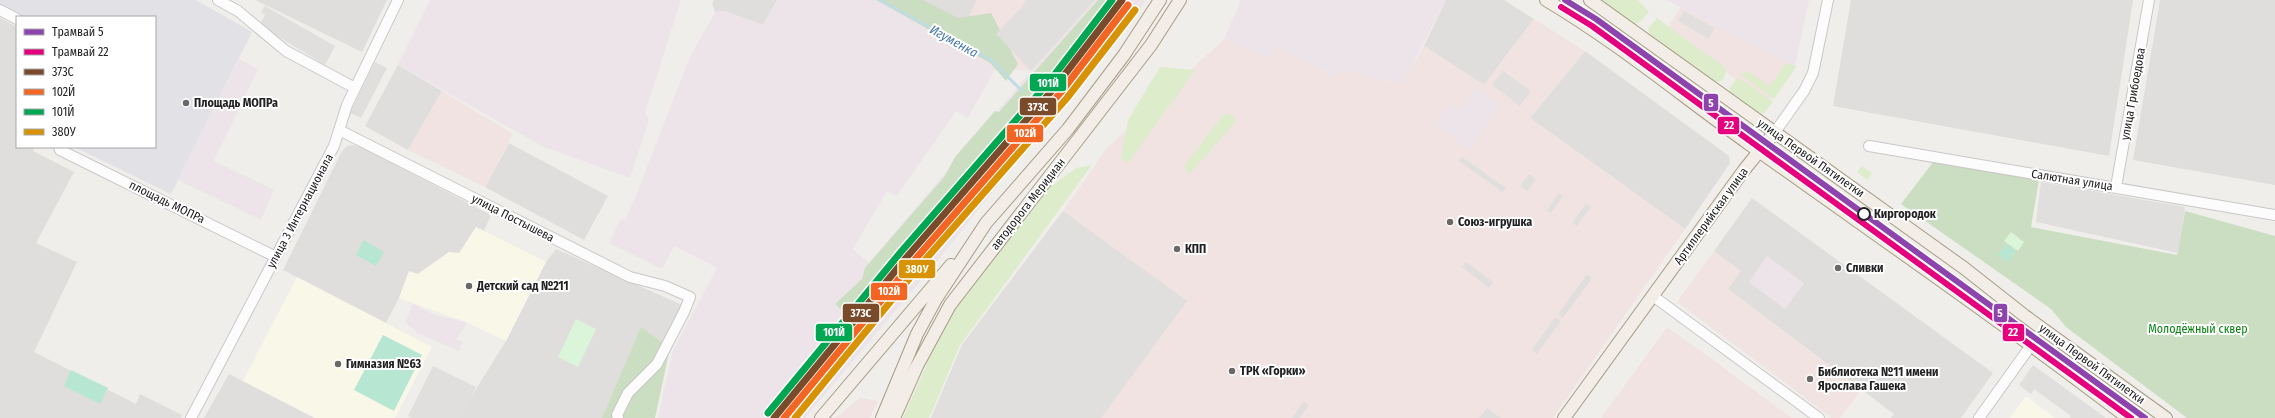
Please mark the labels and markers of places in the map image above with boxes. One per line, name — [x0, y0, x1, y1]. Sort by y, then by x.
place label: Площадь МОПРа — [194, 96, 278, 110]
marker: Площадь МОПРа — [181, 98, 191, 108]
marker: Киргородок — [1857, 207, 1871, 221]
place label: Киргородок — [1874, 207, 1937, 221]
place label: Союз-игрушка — [1458, 215, 1532, 229]
marker: Союз-игрушка — [1445, 217, 1455, 227]
place label: КПП — [1185, 242, 1206, 256]
marker: КПП — [1172, 244, 1182, 254]
place label: Сливки — [1846, 261, 1883, 275]
marker: Сливки — [1833, 263, 1843, 273]
place label: Детский сад №211 — [476, 279, 568, 293]
marker: Детский сад №211 — [464, 281, 474, 291]
place label: Гимназия №63 — [346, 357, 422, 371]
marker: Гимназия №63 — [333, 359, 343, 369]
place label: ТРК «Горки» — [1240, 364, 1306, 378]
place label: Библиотека №11 имени Ярослава Гашека — [1818, 365, 1938, 393]
marker: ТРК «Горки» — [1227, 366, 1237, 376]
marker: Библиотека №11 имени Ярослава Гашека — [1805, 374, 1815, 384]

